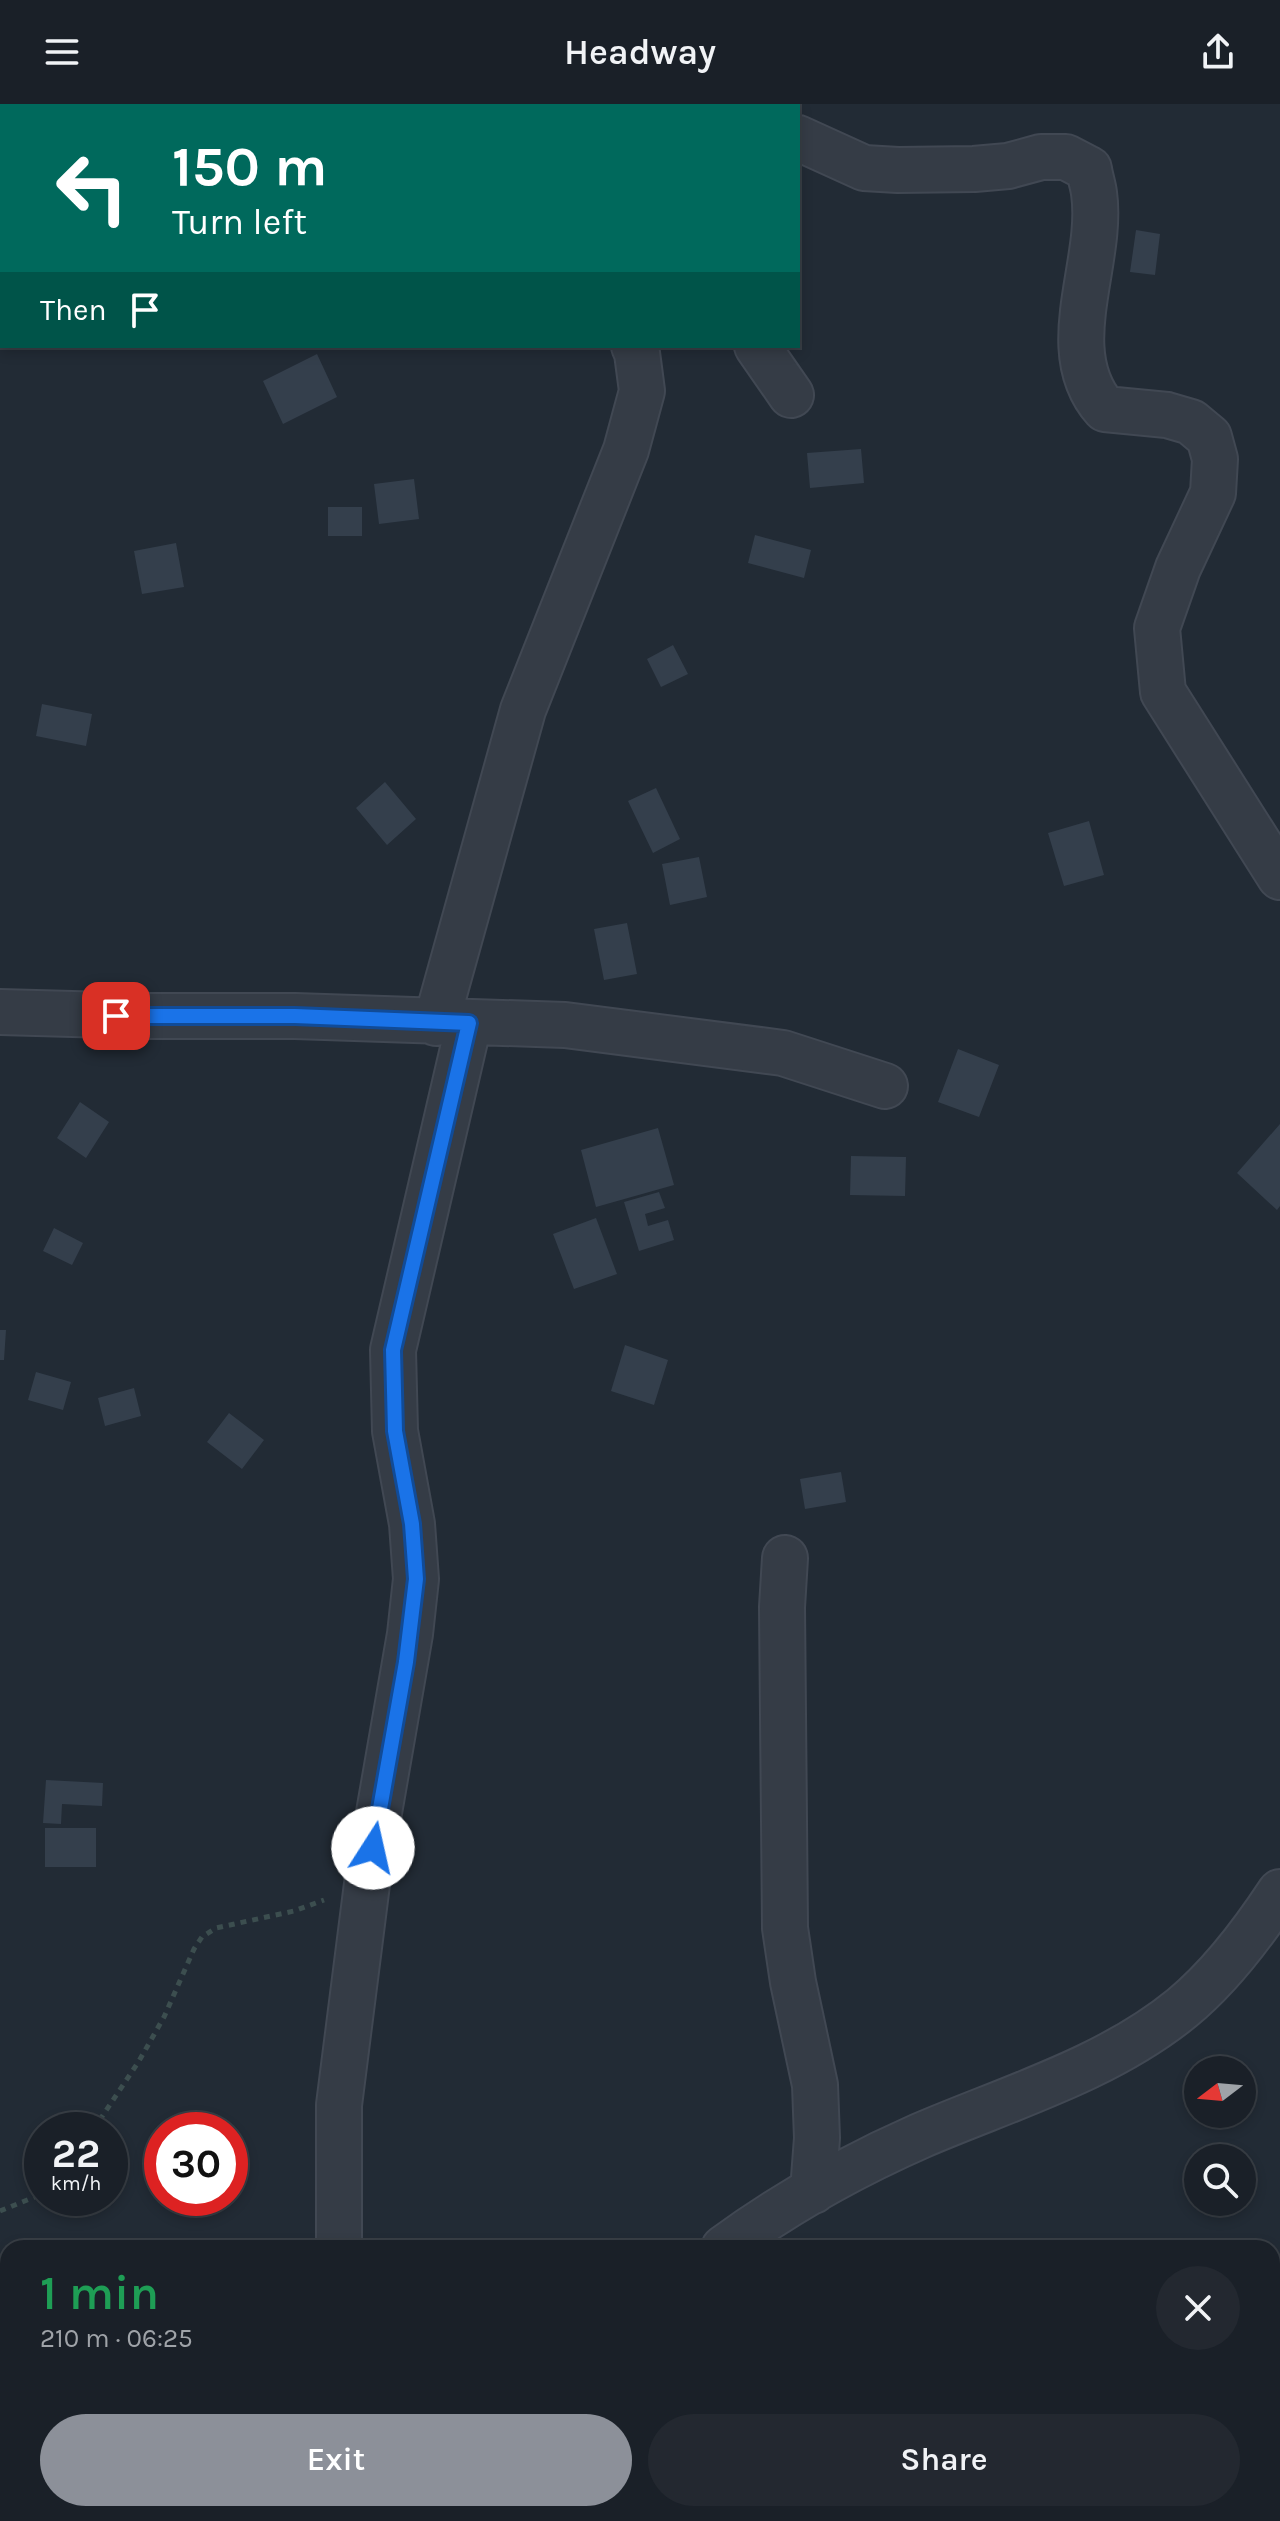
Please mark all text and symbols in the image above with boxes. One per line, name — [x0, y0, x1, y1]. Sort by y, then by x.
icon: menu — [40, 30, 84, 74]
icon: share — [1196, 30, 1240, 74]
text: Headway — [564, 31, 716, 73]
text: 150 m — [172, 134, 327, 199]
icon: left — [40, 136, 144, 240]
text: Turn left — [172, 201, 307, 243]
icon: arrive — [123, 288, 167, 332]
text: Then — [40, 292, 107, 328]
pin — [82, 982, 150, 1050]
icon: arrive — [94, 994, 138, 1038]
position arrow — [331, 1806, 415, 1890]
north arrow — [1184, 2056, 1256, 2128]
map controls — [1184, 2056, 1256, 2216]
speed limit sign: 30 — [144, 2112, 248, 2216]
text: 22 — [52, 2130, 100, 2177]
button: search — [1184, 2144, 1256, 2216]
text: km/h — [51, 2172, 101, 2195]
text: 1 min — [40, 2265, 159, 2321]
button: close — [1156, 2266, 1240, 2350]
text: 210 m · 06:25 — [40, 2323, 193, 2354]
button: Exit — [40, 2414, 632, 2506]
button: Share — [648, 2414, 1240, 2506]

